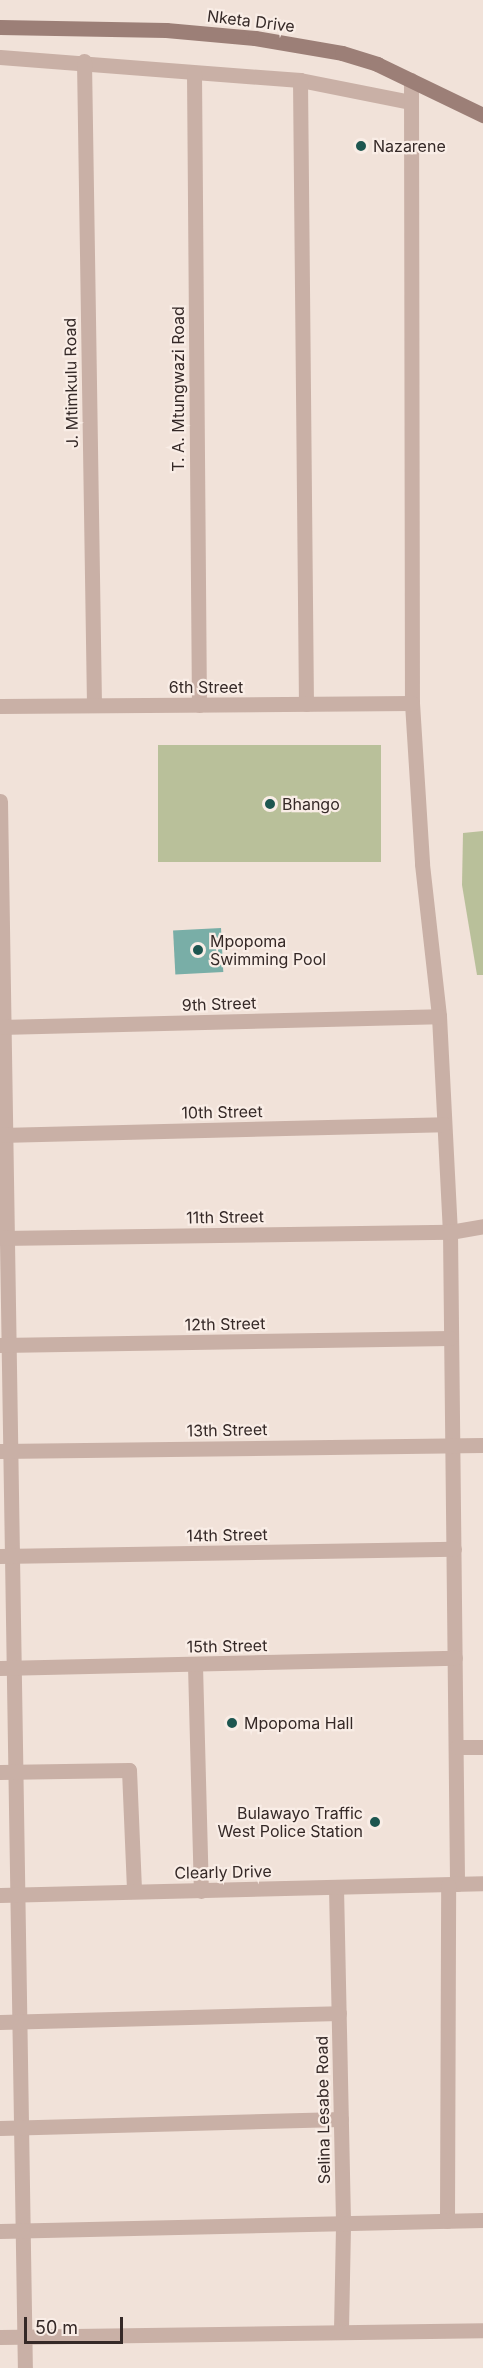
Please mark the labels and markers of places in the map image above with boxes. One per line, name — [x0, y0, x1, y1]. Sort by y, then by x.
place label: Nazarene — [373, 136, 446, 156]
marker: Nazarene — [354, 139, 368, 153]
place label: Bhango — [282, 794, 340, 814]
marker: Bhango — [263, 797, 277, 811]
place label: Mpopoma Swimming Pool — [210, 931, 326, 969]
marker: Mpopoma Swimming Pool — [191, 943, 205, 957]
place label: Mpopoma Hall — [244, 1713, 353, 1733]
marker: Mpopoma Hall — [225, 1716, 239, 1730]
place label: Bulawayo Traffic West Police Station — [217, 1803, 363, 1841]
marker: Bulawayo Traffic West Police Station — [368, 1815, 382, 1829]

